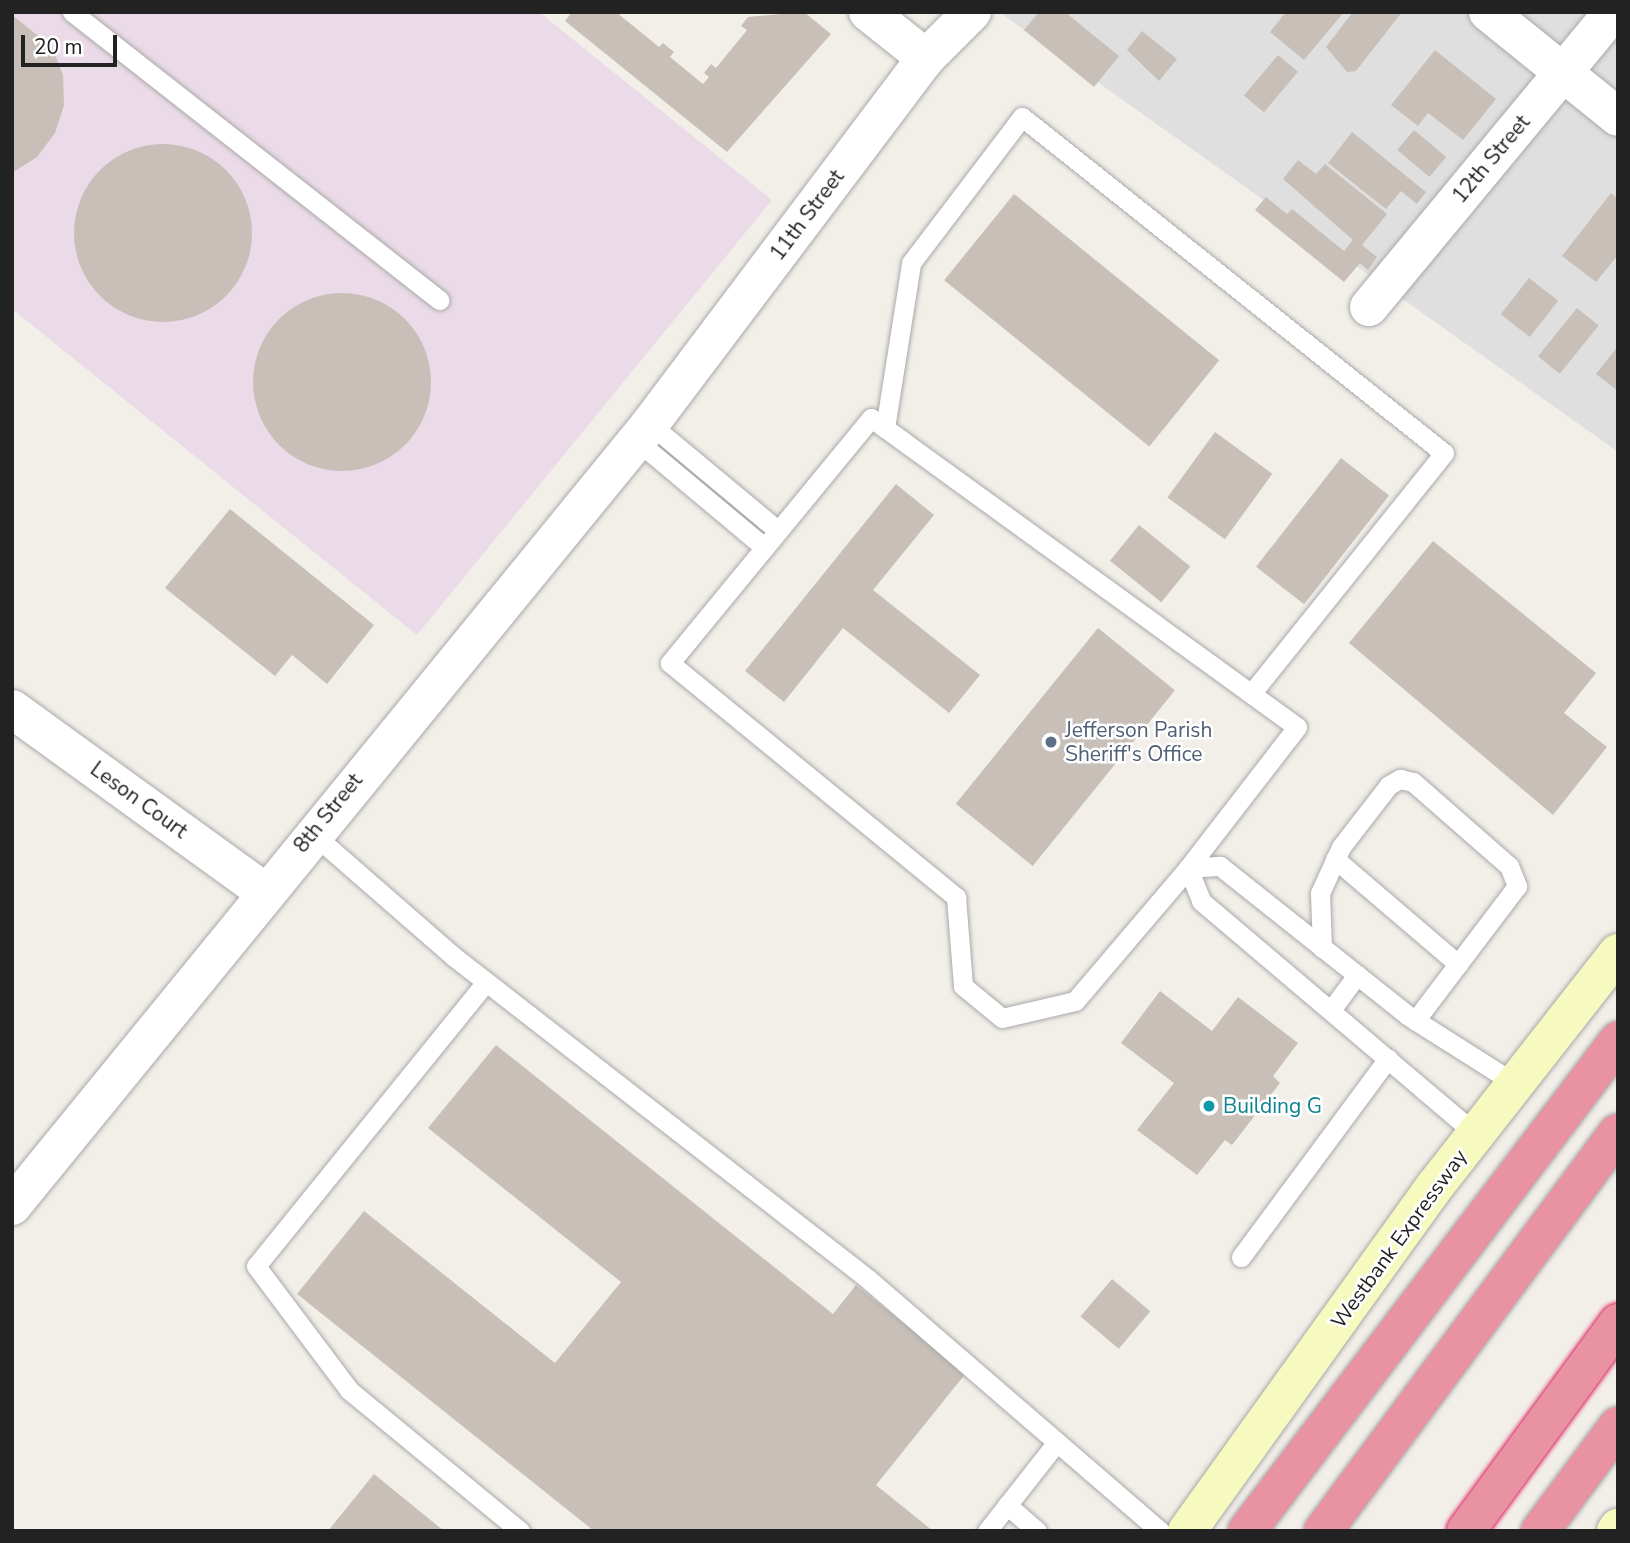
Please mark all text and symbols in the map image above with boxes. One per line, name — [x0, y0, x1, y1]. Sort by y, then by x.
scale bar — [24, 21, 121, 65]
text: 20 m — [34, 33, 83, 61]
street label: 12th Street — [1447, 110, 1535, 208]
street label: 11th Street — [765, 165, 849, 265]
place label: Jefferson Parish Sheriff's Office — [1065, 717, 1212, 767]
marker: Jefferson Parish Sheriff's Office — [1043, 734, 1059, 750]
street label: Leson Court — [86, 756, 192, 844]
street label: 8th Street — [288, 768, 368, 858]
place label: Building G — [1223, 1093, 1322, 1119]
marker: Building G — [1201, 1098, 1217, 1114]
street label: Westbank Expressway — [1326, 1145, 1472, 1333]

